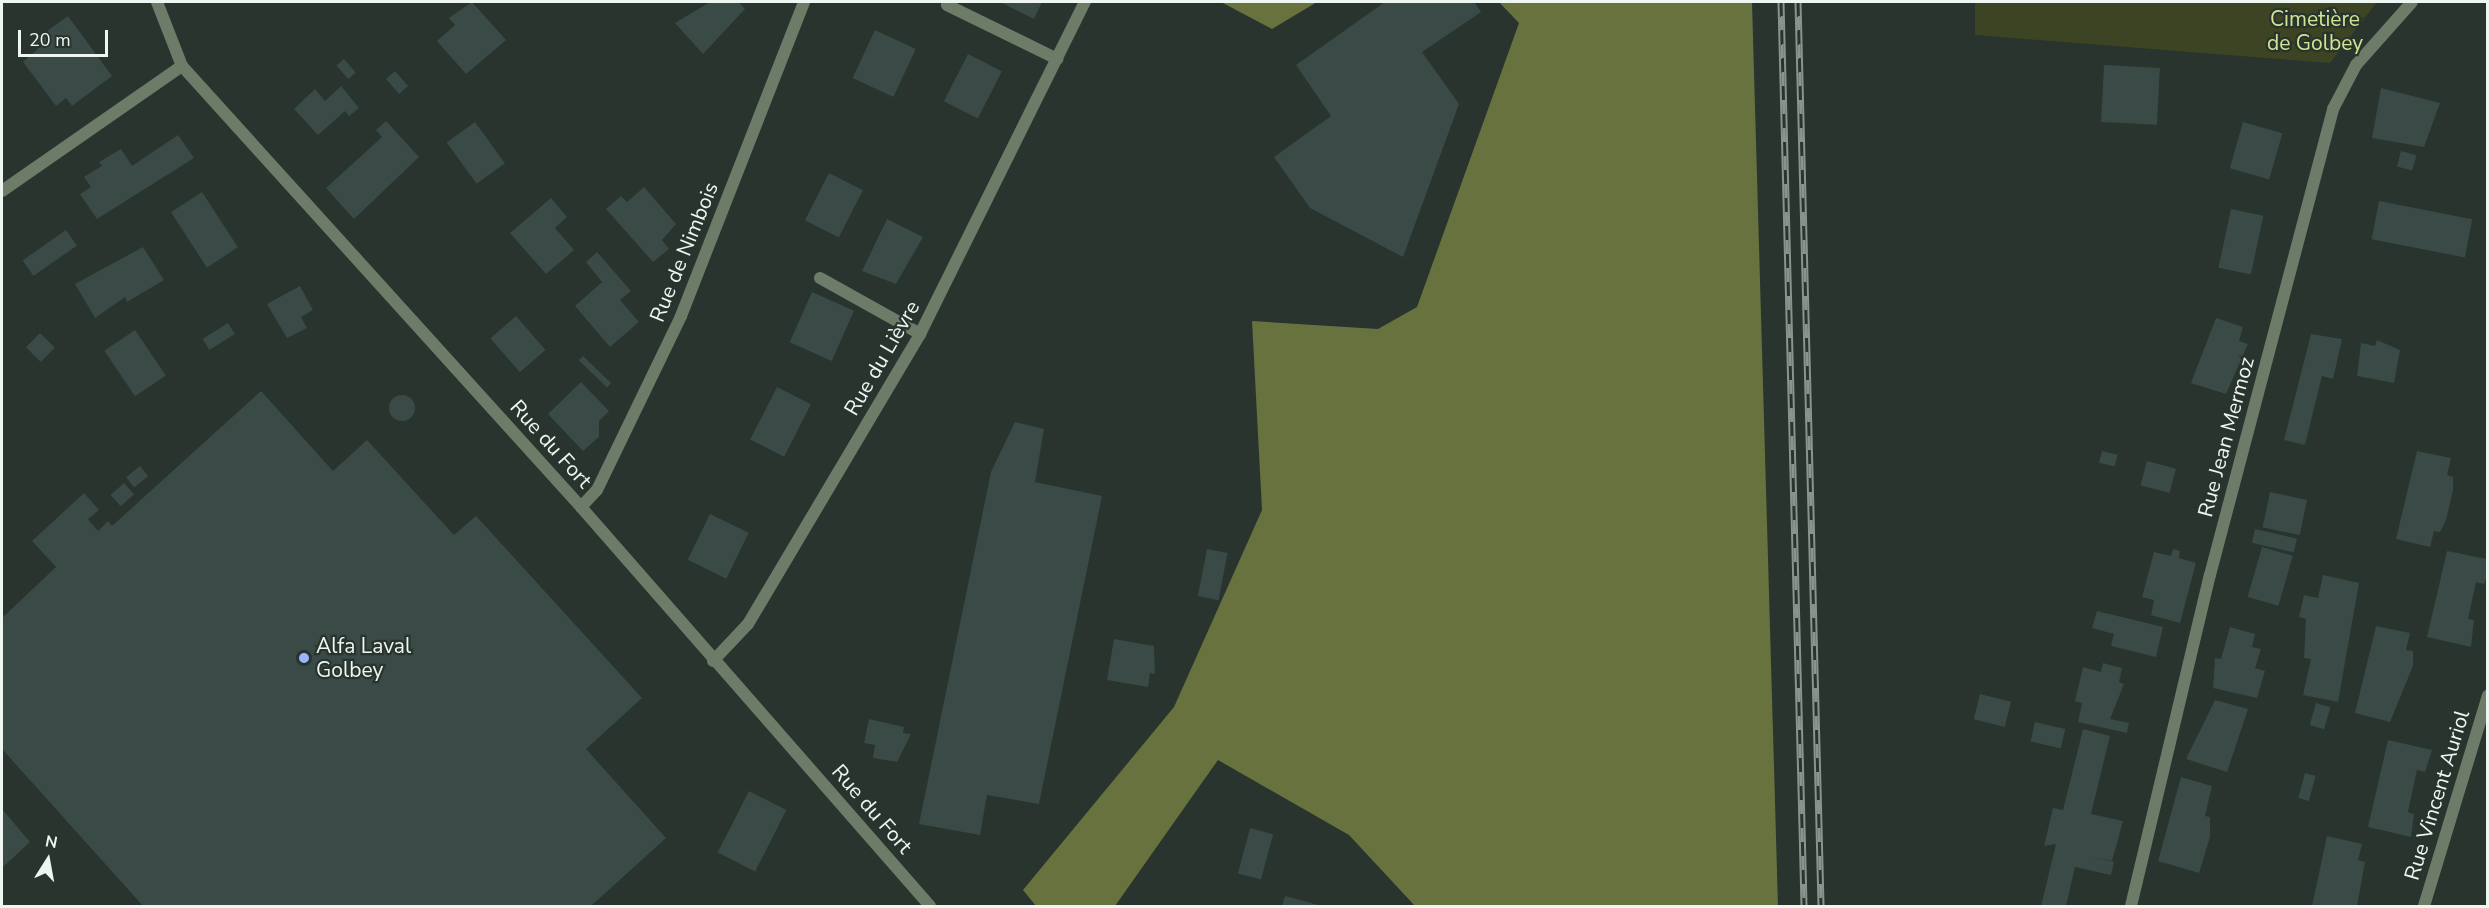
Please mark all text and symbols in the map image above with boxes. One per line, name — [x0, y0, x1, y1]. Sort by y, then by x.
park label: Cimetière de Golbey — [2267, 6, 2363, 56]
scale bar — [21, 18, 111, 56]
text: 20 m — [29, 28, 71, 52]
street label: Rue de Nimbois — [645, 178, 723, 326]
street label: Rue du Lièvre — [839, 296, 925, 420]
street label: Rue Jean Mermoz — [2193, 354, 2259, 520]
street label: Rue du Fort — [505, 395, 597, 493]
place label: Alfa Laval Golbey — [316, 633, 411, 683]
marker: Alfa Laval Golbey — [297, 651, 311, 665]
street label: Rue Vincent Auriol — [2399, 707, 2475, 883]
street label: Rue du Fort — [826, 759, 918, 859]
north arrow — [18, 830, 78, 890]
text: N — [43, 830, 59, 854]

